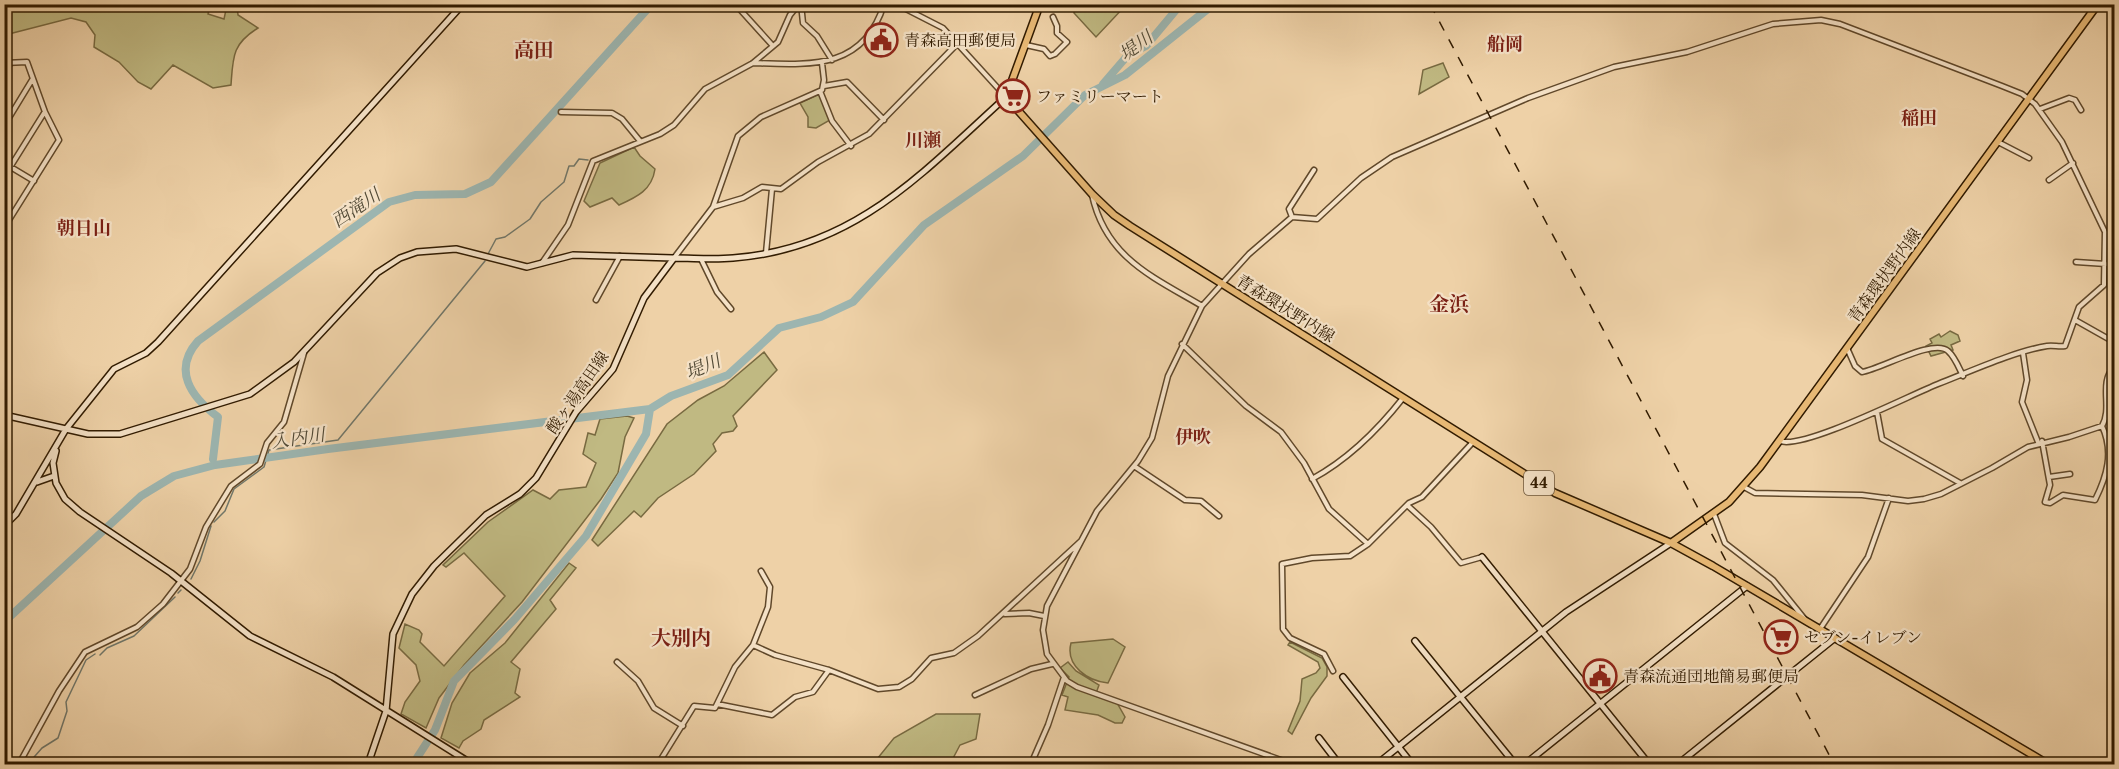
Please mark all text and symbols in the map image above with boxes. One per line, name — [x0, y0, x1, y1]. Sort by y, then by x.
public building icon: 青森高田郵便局 — [863, 22, 899, 58]
water label: 堤川 — [1115, 25, 1159, 65]
place label: 青森高田郵便局 — [904, 30, 1016, 50]
district label: 船岡 — [1487, 33, 1523, 55]
district label: 高田 — [514, 38, 554, 62]
supermarket icon: ファミリーマート — [995, 78, 1031, 114]
place label: ファミリーマート — [1036, 86, 1164, 106]
district label: 稲田 — [1901, 107, 1937, 129]
district label: 川瀬 — [905, 129, 941, 151]
water label: 西滝川 — [327, 183, 386, 232]
district label: 朝日山 — [57, 217, 111, 239]
street label: 青森環状野内線 — [1843, 224, 1925, 326]
street label: 青森環状野内線 — [1233, 270, 1339, 346]
district label: 金浜 — [1429, 292, 1469, 316]
street label: 酸ヶ湯高田線 — [541, 347, 613, 437]
water label: 堤川 — [682, 349, 726, 384]
water label: 入内川 — [270, 423, 328, 453]
district label: 伊吹 — [1175, 426, 1211, 448]
road number: 44 — [1524, 471, 1554, 495]
supermarket icon: セブン-イレブン — [1763, 619, 1799, 655]
district label: 大別内 — [651, 626, 711, 650]
place label: セブン-イレブン — [1804, 627, 1922, 647]
public building icon: 青森流通団地簡易郵便局 — [1582, 658, 1618, 694]
place label: 青森流通団地簡易郵便局 — [1623, 666, 1799, 686]

